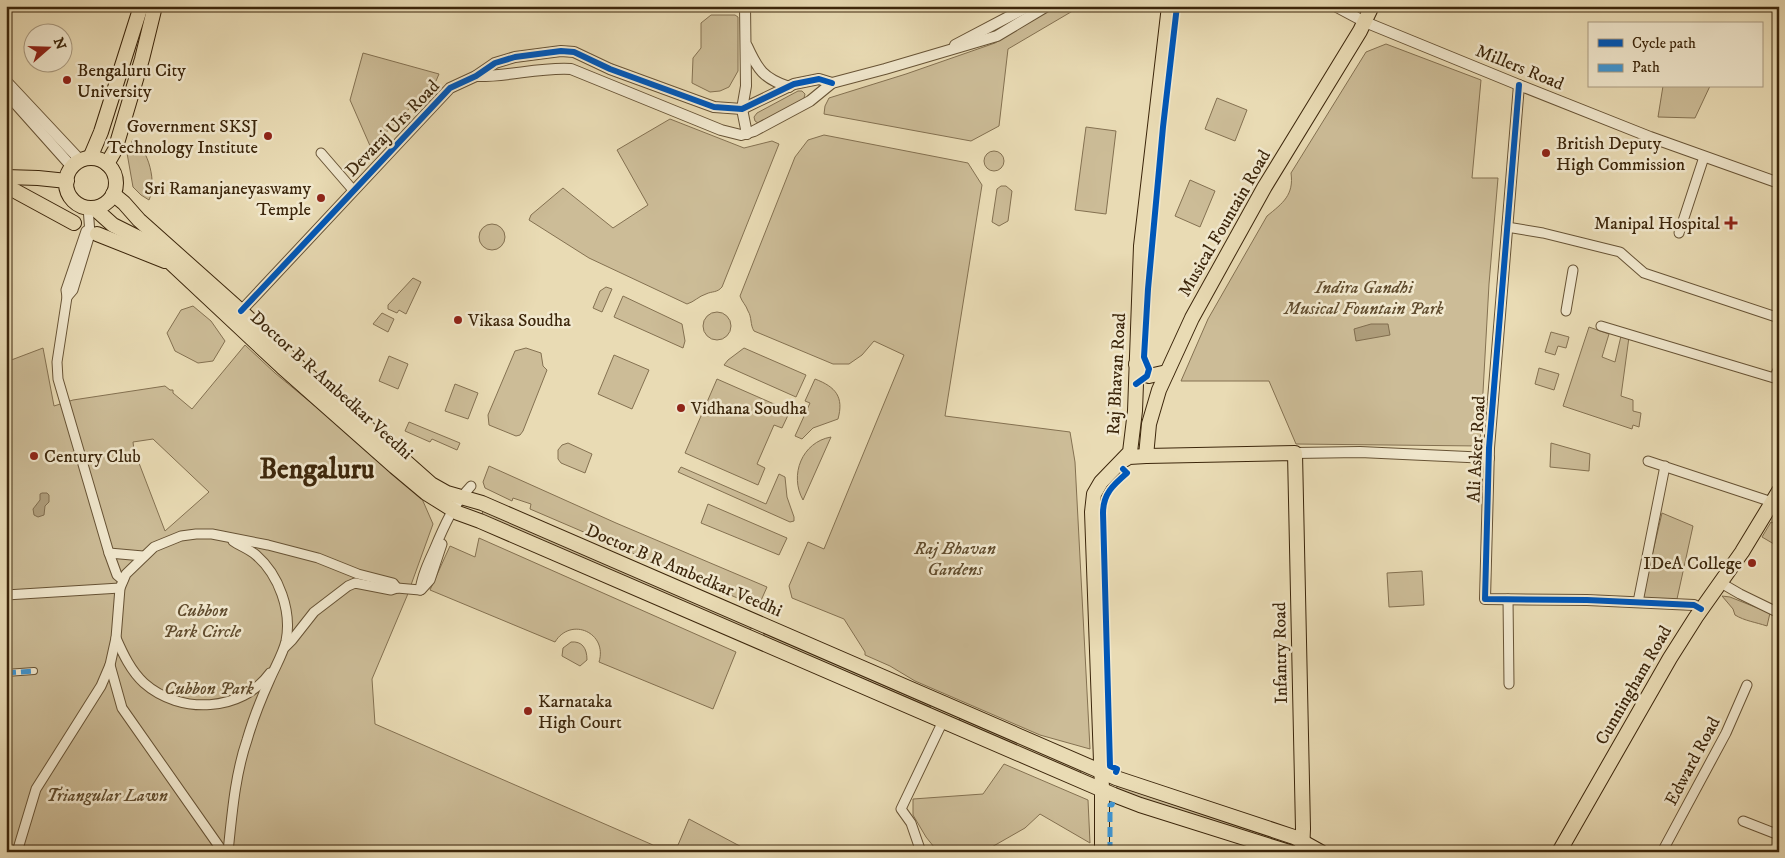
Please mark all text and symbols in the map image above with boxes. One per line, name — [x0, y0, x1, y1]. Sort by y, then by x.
north arrow — [22, 22, 72, 72]
legend — [1588, 22, 1762, 88]
text: Cycle path — [1632, 34, 1696, 53]
text: N — [49, 35, 70, 53]
street label: Millers Road — [1472, 40, 1567, 96]
text: Path — [1632, 58, 1660, 77]
place label: Bengaluru City University — [77, 60, 186, 103]
marker: Bengaluru City University — [61, 74, 73, 86]
street label: Devaraj Urs Road — [341, 76, 444, 182]
place label: Government SKSJ Technology Institute — [107, 116, 258, 159]
marker: Government SKSJ Technology Institute — [262, 130, 274, 142]
place label: British Deputy High Commission — [1556, 133, 1686, 176]
street label: Musical Fountain Road — [1174, 146, 1276, 301]
marker: British Deputy High Commission — [1540, 147, 1552, 159]
place label: Sri Ramanjaneyaswamy Temple — [144, 178, 311, 221]
marker: Sri Ramanjaneyaswamy Temple — [315, 192, 327, 204]
place label: Manipal Hospital — [1594, 213, 1721, 235]
marker: Manipal Hospital — [1724, 216, 1738, 230]
park label: Indira Gandhi Musical Fountain Park — [1282, 277, 1444, 320]
street label: Doctor B R Ambedkar Veedhi — [245, 307, 417, 465]
place label: Vikasa Soudha — [467, 310, 571, 332]
street label: Raj Bhavan Road — [1103, 312, 1131, 436]
marker: Vikasa Soudha — [452, 314, 464, 326]
street label: Ali Asker Road — [1463, 395, 1491, 503]
place label: Vidhana Soudha — [690, 398, 807, 420]
marker: Vidhana Soudha — [675, 402, 687, 414]
place label: Century Club — [44, 446, 141, 468]
marker: Century Club — [28, 450, 40, 462]
district label: Bengaluru — [259, 452, 375, 487]
street label: Doctor B R Ambedkar Veedhi — [582, 520, 785, 622]
park label: Raj Bhavan Gardens — [913, 538, 996, 581]
place label: IDeA College — [1643, 553, 1742, 575]
marker: IDeA College — [1746, 557, 1758, 569]
park label: Cubbon Park Circle — [163, 600, 242, 643]
street label: Infantry Road — [1269, 602, 1293, 704]
street label: Cunningham Road — [1591, 622, 1677, 749]
park label: Cubbon Park — [164, 678, 254, 700]
place label: Karnataka High Court — [538, 691, 622, 734]
marker: Karnataka High Court — [522, 705, 534, 717]
street label: Edward Road — [1660, 713, 1725, 810]
park label: Triangular Lawn — [46, 785, 168, 807]

